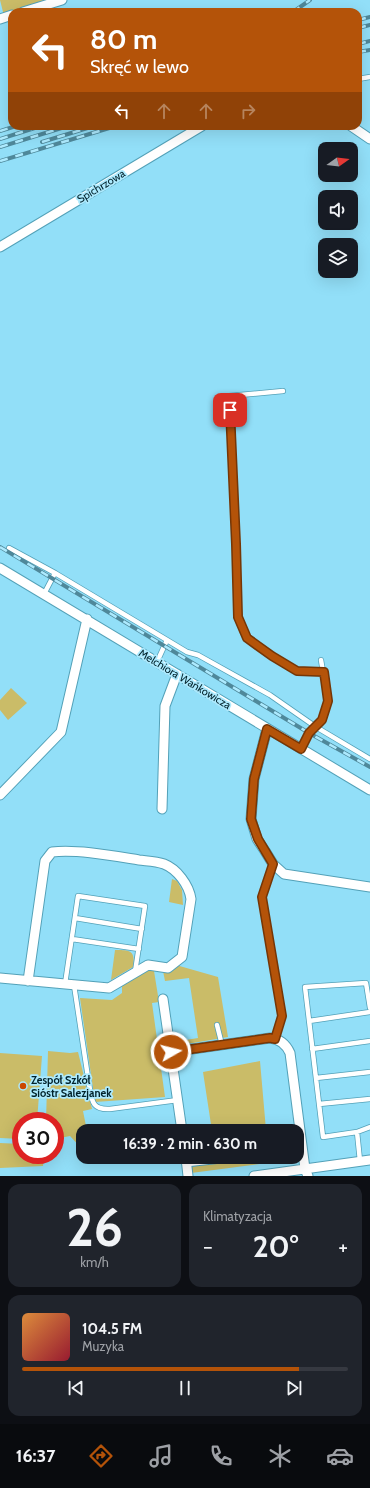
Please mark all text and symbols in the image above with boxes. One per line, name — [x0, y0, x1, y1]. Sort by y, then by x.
text: 80 m — [90, 22, 157, 56]
icon: left — [24, 24, 76, 76]
text: Skręć w lewo — [90, 56, 189, 78]
icon: left — [111, 100, 133, 122]
icon: ahead — [153, 100, 175, 122]
icon: ahead — [195, 100, 217, 122]
icon: right — [237, 100, 259, 122]
north arrow — [318, 142, 358, 182]
map controls — [318, 142, 358, 278]
street label: Spichrzowa — [74, 166, 128, 206]
button: sound — [318, 190, 358, 230]
button: layers — [318, 238, 358, 278]
pin — [213, 393, 247, 427]
icon: arrive — [219, 399, 241, 421]
street label: Melchiora Wańkowicza — [136, 646, 234, 712]
position arrow — [150, 1031, 192, 1073]
place label: Zespół Szkół Sióstr Salezjanek — [31, 1073, 112, 1100]
marker: Zespół Szkół Sióstr Salezjanek — [18, 1081, 28, 1091]
speed limit sign: 30 — [12, 1112, 64, 1164]
text: 16:39 · 2 min · 630 m — [123, 1135, 257, 1153]
text: 26 — [66, 1196, 123, 1259]
text: Klimatyzacja — [203, 1208, 272, 1224]
text: 20° — [253, 1228, 298, 1265]
text: − — [203, 1233, 213, 1260]
text: + — [338, 1233, 348, 1260]
text: km/h — [80, 1254, 109, 1270]
text: 104.5 FM — [82, 1320, 142, 1338]
text: Muzyka — [82, 1338, 124, 1354]
icon: previous — [65, 1377, 87, 1399]
icon: pause — [174, 1377, 196, 1399]
icon: next — [283, 1377, 305, 1399]
icon: directions — [87, 1442, 115, 1470]
icon: music — [147, 1442, 175, 1470]
icon: phone — [207, 1442, 235, 1470]
icon: climate — [266, 1442, 294, 1470]
icon: car — [326, 1442, 354, 1470]
text: 16:37 — [16, 1445, 56, 1467]

